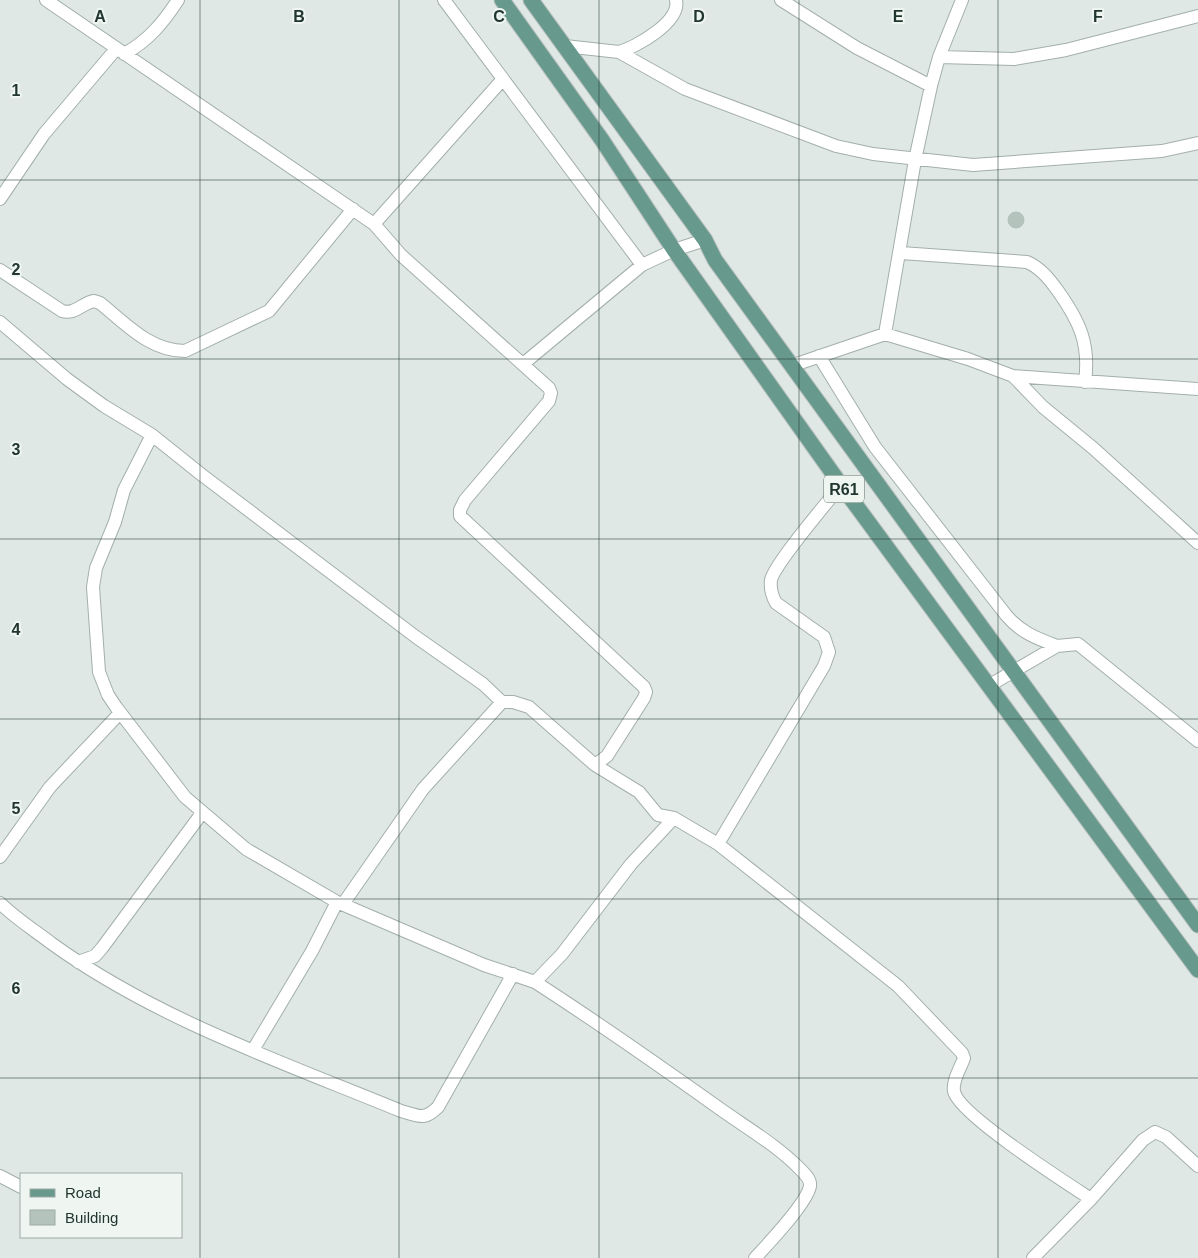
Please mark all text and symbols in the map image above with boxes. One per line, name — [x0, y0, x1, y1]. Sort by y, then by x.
text: A — [94, 8, 106, 25]
text: B — [293, 8, 305, 25]
text: C — [493, 8, 505, 25]
text: D — [693, 8, 705, 25]
text: E — [893, 8, 904, 25]
text: F — [1093, 8, 1103, 25]
text: 1 — [12, 82, 21, 99]
text: 2 — [12, 261, 21, 278]
text: 3 — [12, 441, 21, 458]
road number: R61 — [824, 476, 864, 502]
text: 4 — [12, 621, 21, 638]
text: 5 — [12, 800, 21, 817]
text: 6 — [12, 980, 21, 997]
legend — [20, 1173, 182, 1238]
text: Road — [65, 1184, 101, 1201]
text: Building — [65, 1209, 118, 1226]

